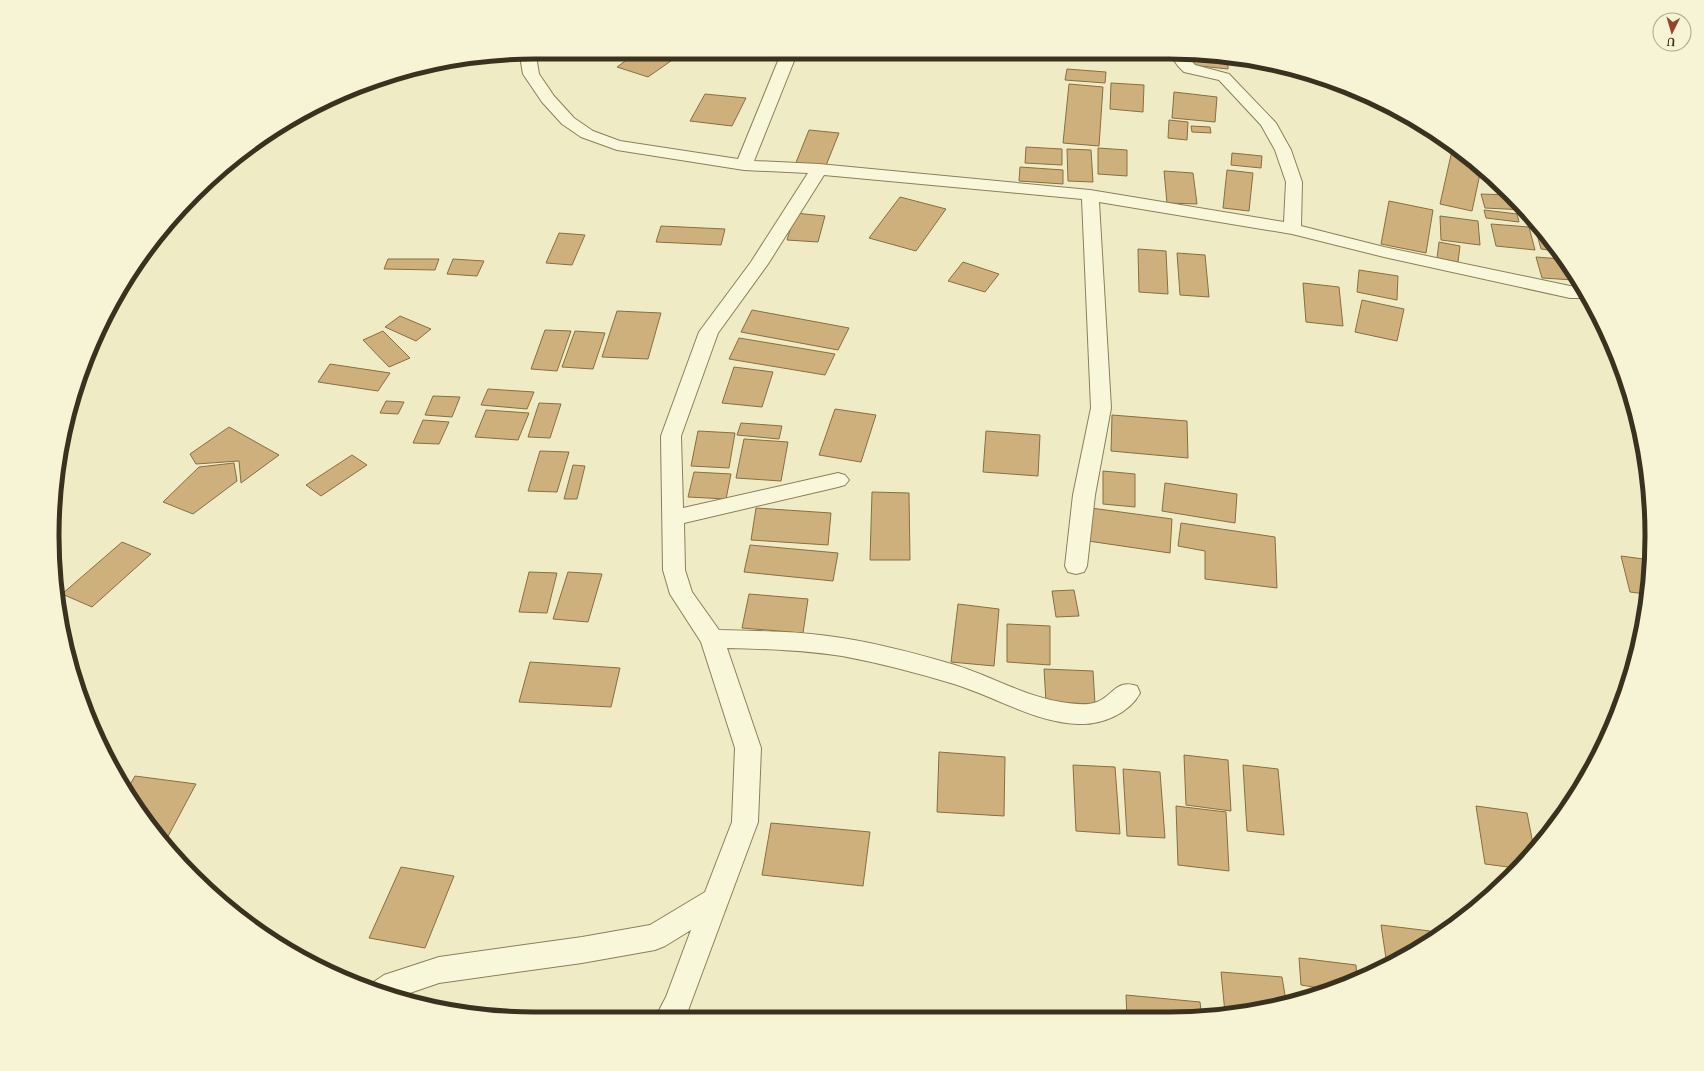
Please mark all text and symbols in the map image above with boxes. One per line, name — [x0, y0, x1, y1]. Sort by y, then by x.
north arrow — [1652, 12, 1692, 52]
text: U — [1666, 35, 1676, 49]

